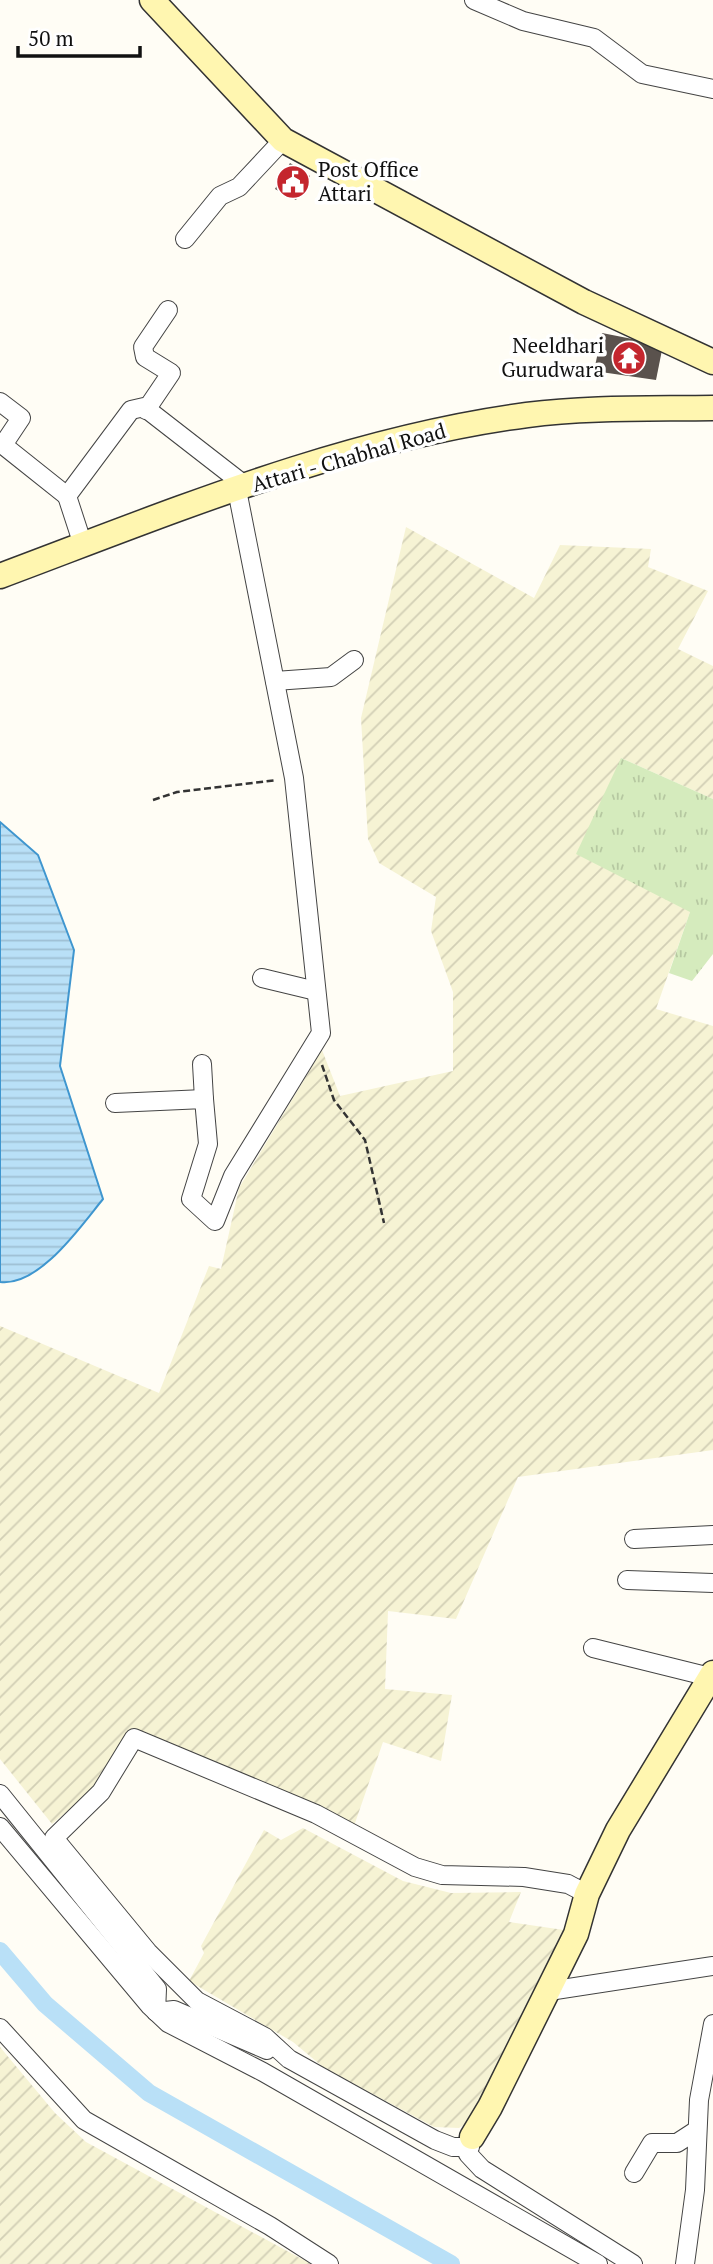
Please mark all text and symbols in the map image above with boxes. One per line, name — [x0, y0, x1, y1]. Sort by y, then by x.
scale bar — [18, 14, 140, 58]
text: 50 m — [28, 24, 74, 52]
place label: Post Office Attari — [318, 155, 419, 207]
public building icon: Post Office Attari — [274, 163, 312, 201]
place label: Neeldhari Gurudwara — [501, 331, 604, 383]
temple icon: Neeldhari Gurudwara — [610, 339, 648, 377]
street label: Attari - Chabhal Road — [249, 416, 449, 498]

